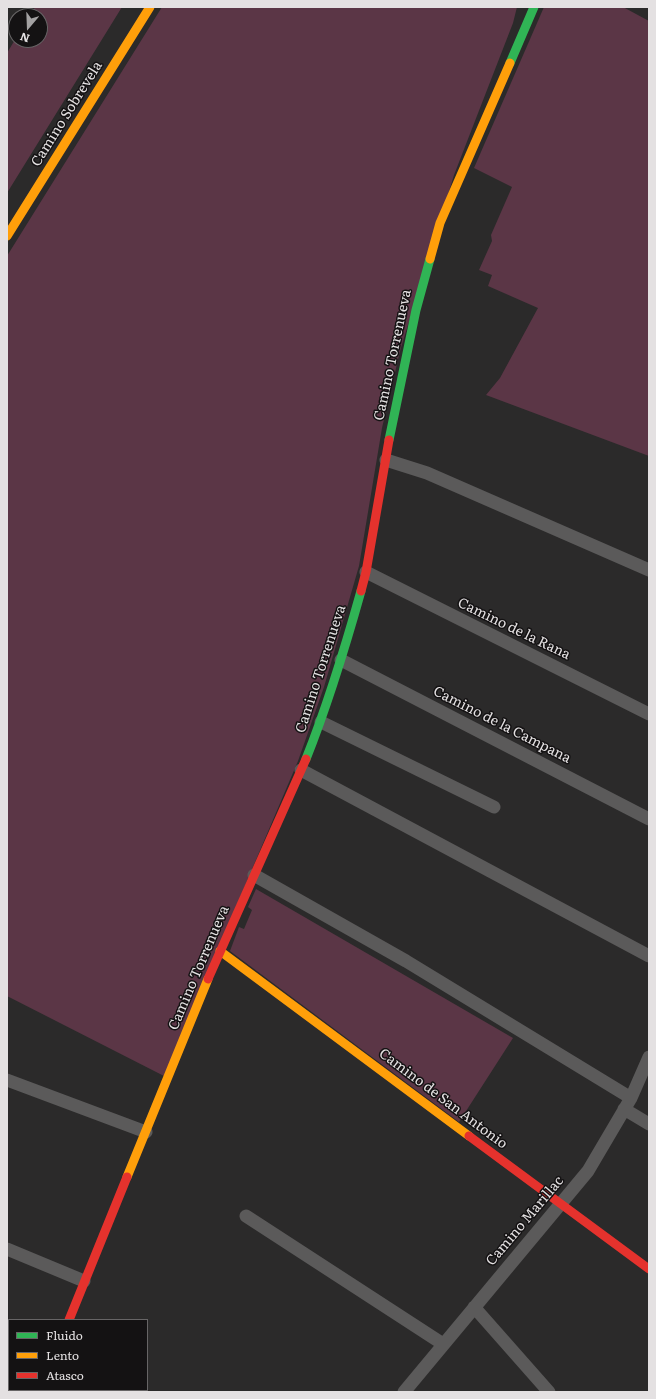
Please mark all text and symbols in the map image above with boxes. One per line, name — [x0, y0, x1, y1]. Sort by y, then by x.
north arrow — [8, 8, 48, 48]
text: N — [17, 29, 31, 47]
street label: Camino Sobrevela — [28, 58, 106, 170]
street label: Camino Torrenueva — [371, 288, 415, 422]
street label: Camino de la Rana — [455, 594, 573, 664]
street label: Camino Torrenueva — [292, 603, 350, 735]
street label: Camino de la Campana — [430, 683, 574, 767]
street label: Camino Torrenueva — [165, 903, 233, 1033]
street label: Camino de San Antonio — [376, 1045, 510, 1153]
street label: Camino Marillac — [483, 1173, 567, 1269]
legend — [8, 1319, 148, 1391]
text: Fluido — [46, 1326, 83, 1344]
text: Lento — [46, 1346, 79, 1364]
text: Atasco — [46, 1366, 84, 1384]

